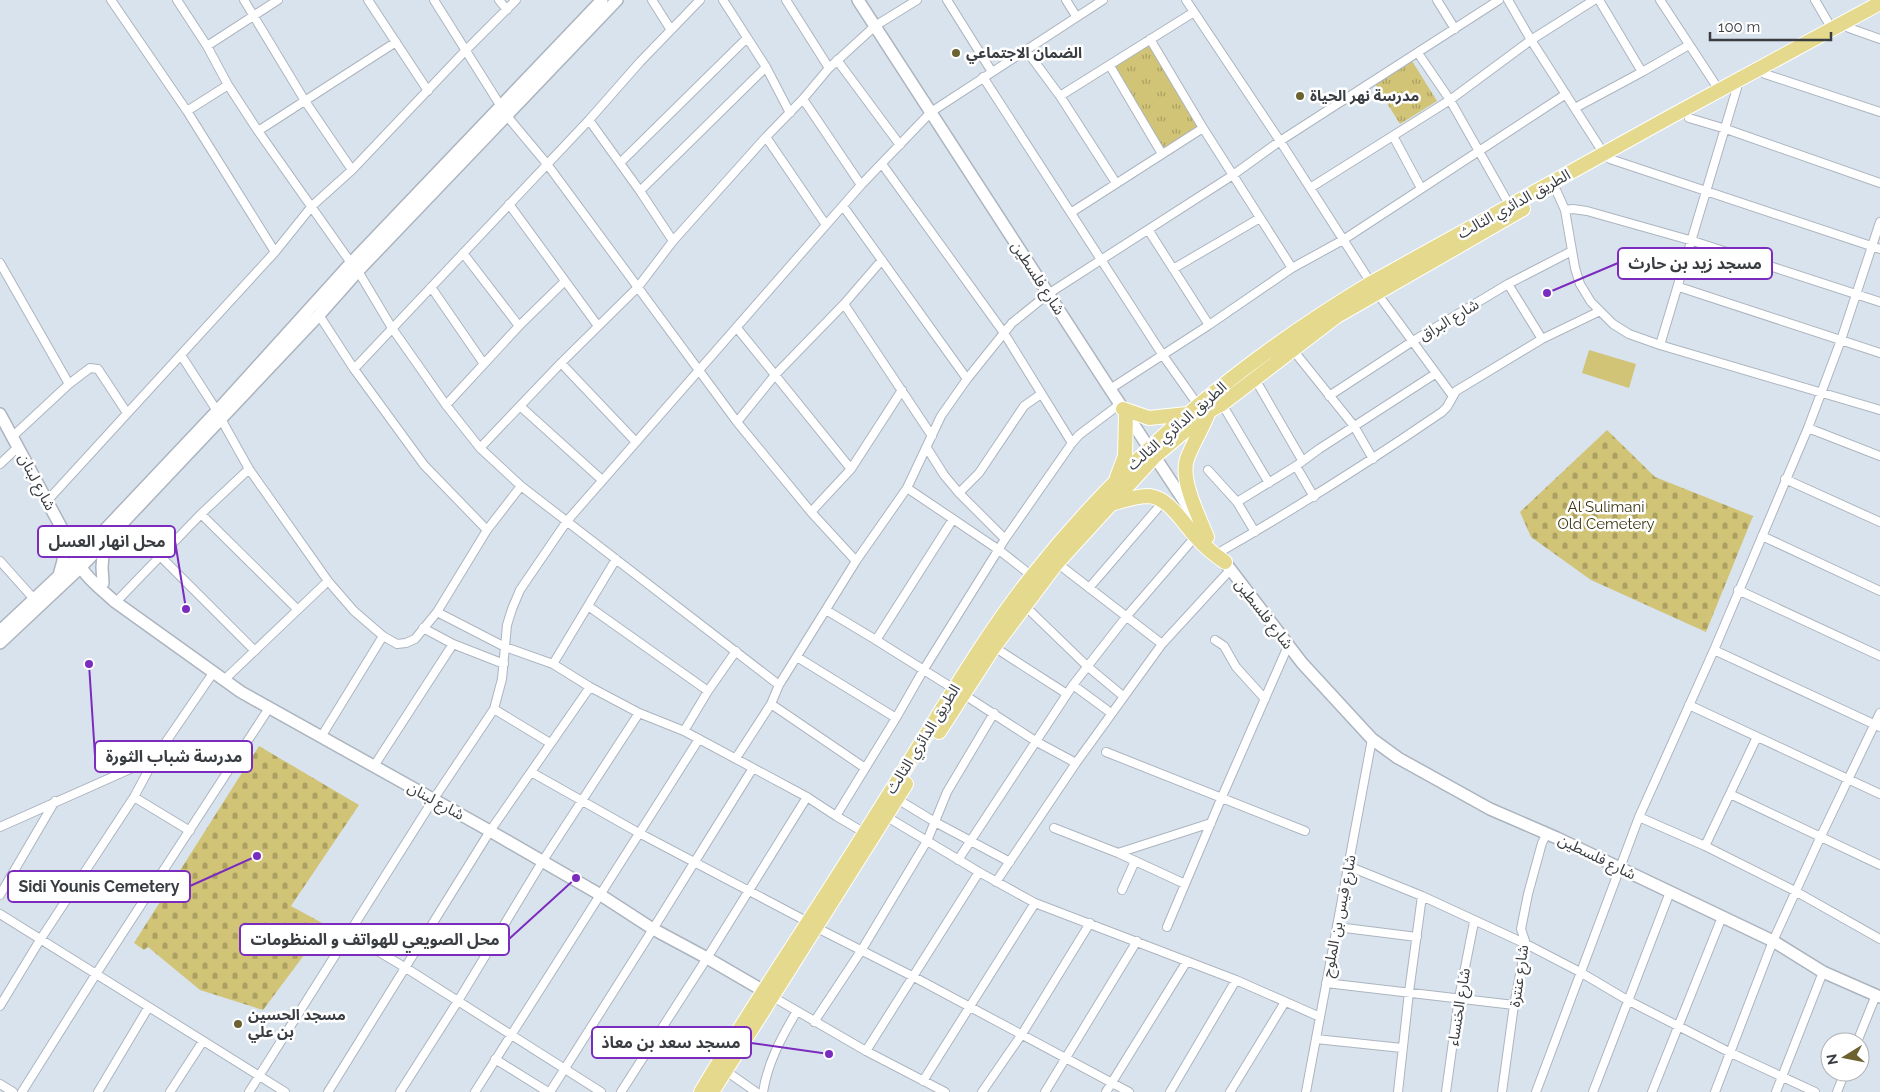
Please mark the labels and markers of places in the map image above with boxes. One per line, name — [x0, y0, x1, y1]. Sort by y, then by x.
place label: الضمان الاجتماعي — [966, 44, 1082, 64]
marker: الضمان الاجتماعي — [950, 47, 962, 59]
place label: مدرسة نهر الحياة — [1310, 87, 1419, 105]
marker: مدرسة نهر الحياة — [1294, 90, 1306, 102]
callout: مسجد زيد بن حارث — [1618, 248, 1772, 279]
callout: محل انهار العسل — [38, 526, 175, 557]
callout: مدرسة شباب الثورة — [95, 741, 252, 772]
callout: Sidi Younis Cemetery — [8, 871, 190, 902]
callout: محل الصويعي للهواتف و المنظومات — [240, 924, 509, 955]
place label: مسجد الحسين بن علي — [248, 1006, 346, 1043]
marker: مسجد الحسين بن علي — [232, 1018, 244, 1030]
callout: مسجد سعد بن معاذ — [592, 1027, 751, 1058]

